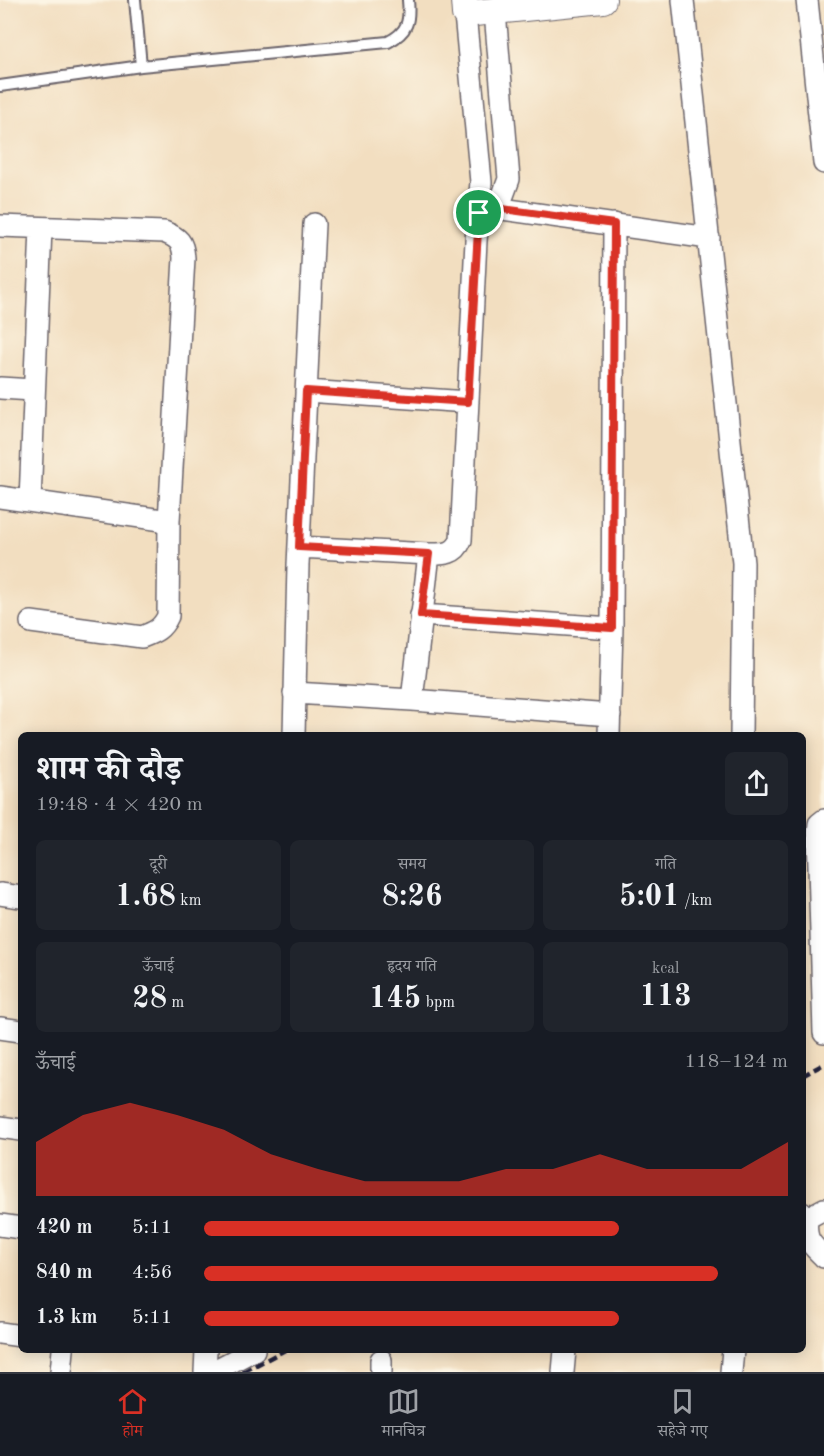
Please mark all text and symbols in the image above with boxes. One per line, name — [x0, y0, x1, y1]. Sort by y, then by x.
pin — [453, 187, 504, 238]
icon: arrive — [462, 196, 495, 229]
button: share — [725, 752, 788, 815]
text: शाम की दौड़ — [36, 754, 182, 787]
text: 19:48 · 4 × 420 m — [36, 795, 203, 815]
text: दूरी — [150, 857, 167, 873]
text: समय — [398, 857, 426, 873]
text: गति — [655, 857, 676, 873]
text: 1.68 — [115, 882, 176, 912]
text: 8:26 — [382, 882, 442, 912]
text: 5:01 — [619, 882, 680, 912]
text: km — [176, 893, 201, 909]
text: /km — [680, 893, 712, 909]
text: ऊँचाई — [143, 959, 174, 975]
text: हृदय गति — [387, 959, 437, 975]
text: kcal — [652, 961, 679, 977]
text: 113 — [640, 982, 692, 1012]
text: 28 — [132, 984, 167, 1014]
text: 145 — [369, 984, 421, 1014]
text: m — [167, 995, 184, 1011]
text: bpm — [421, 995, 455, 1011]
text: 118–124 m — [685, 1052, 788, 1072]
text: ऊँचाई — [36, 1054, 75, 1074]
text: 420 m — [36, 1218, 92, 1238]
text: 5:11 — [132, 1218, 172, 1238]
text: 840 m — [36, 1263, 92, 1283]
text: 4:56 — [132, 1263, 172, 1283]
text: 1.3 km — [36, 1308, 98, 1328]
text: 5:11 — [132, 1308, 172, 1328]
tab: होम — [116, 1385, 149, 1446]
tab: मानचित्र — [382, 1385, 425, 1446]
tab: सहेजे गए — [658, 1385, 708, 1446]

